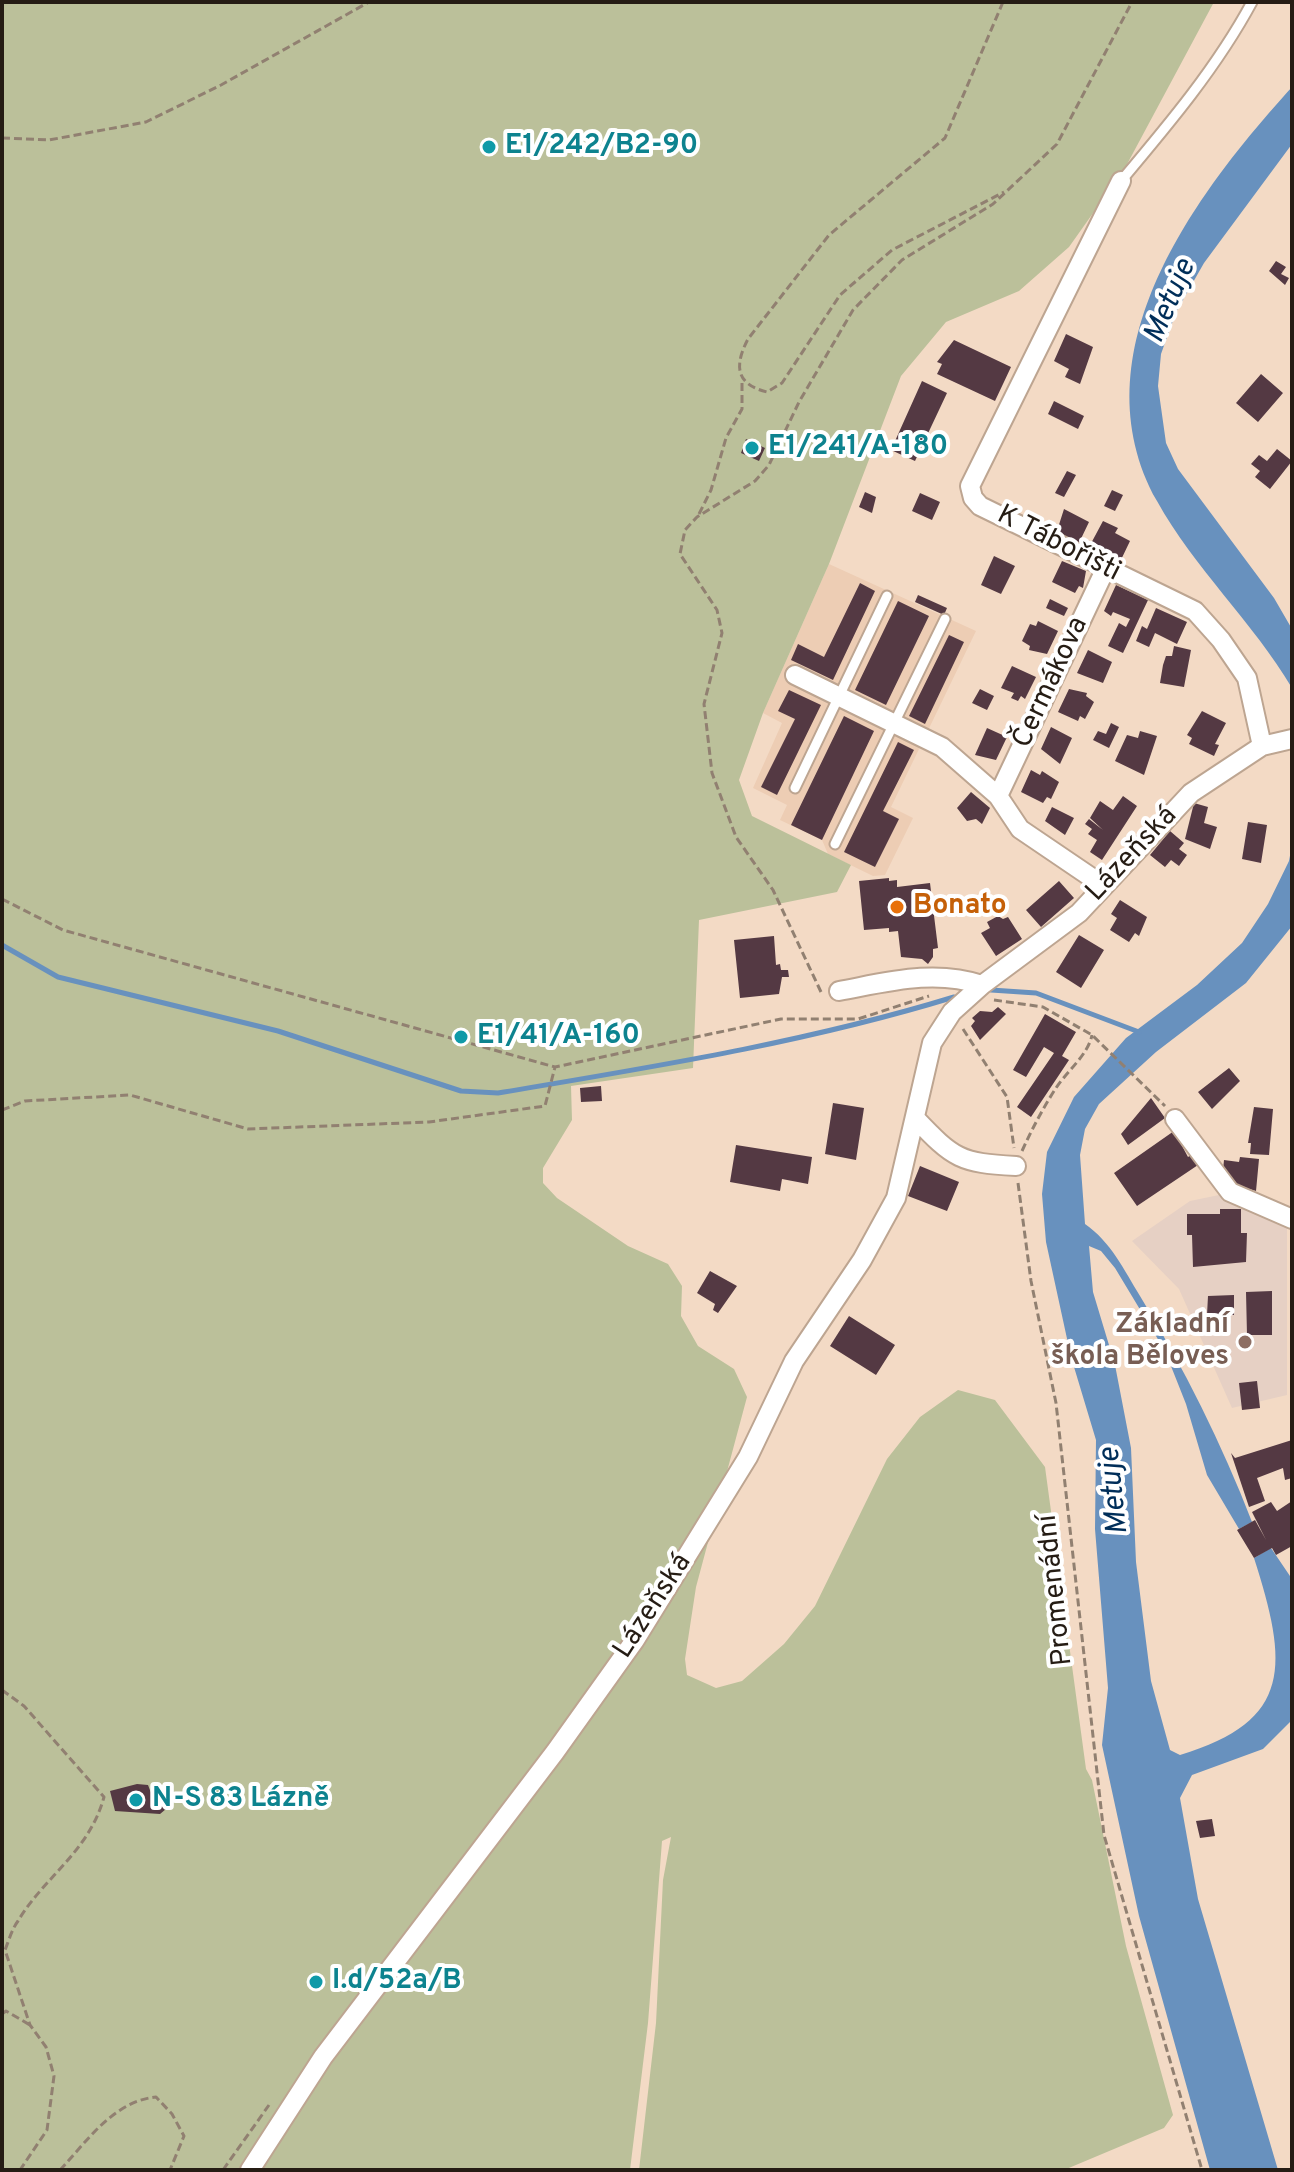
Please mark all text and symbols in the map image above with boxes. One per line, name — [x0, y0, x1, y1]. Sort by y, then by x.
place label: E1/242/B2-90 — [505, 130, 698, 164]
marker: E1/242/B2-90 — [480, 138, 498, 156]
water label: Metuje — [1138, 255, 1206, 349]
place label: E1/241/A-180 — [768, 431, 948, 465]
marker: E1/241/A-180 — [743, 439, 761, 457]
street label: K Tábořišti — [991, 500, 1125, 590]
street label: Čermákova — [1007, 612, 1097, 754]
street label: Lázeňská — [1080, 800, 1186, 910]
place label: Bonato — [913, 890, 1007, 924]
marker: Bonato — [888, 898, 906, 916]
place label: E1/41/A-160 — [477, 1020, 640, 1054]
marker: E1/41/A-160 — [452, 1028, 470, 1046]
place label: Základní škola Běloves — [1051, 1309, 1229, 1375]
marker: Základní škola Běloves — [1236, 1333, 1254, 1351]
water label: Metuje — [1094, 1446, 1138, 1536]
street label: Promenádní — [1032, 1513, 1082, 1667]
street label: Lázeňská — [608, 1548, 700, 1666]
place label: N-S 83 Lázně — [152, 1783, 329, 1817]
marker: N-S 83 Lázně — [127, 1791, 145, 1809]
place label: I.d/52a/B — [332, 1965, 462, 1999]
marker: I.d/52a/B — [307, 1973, 325, 1991]

